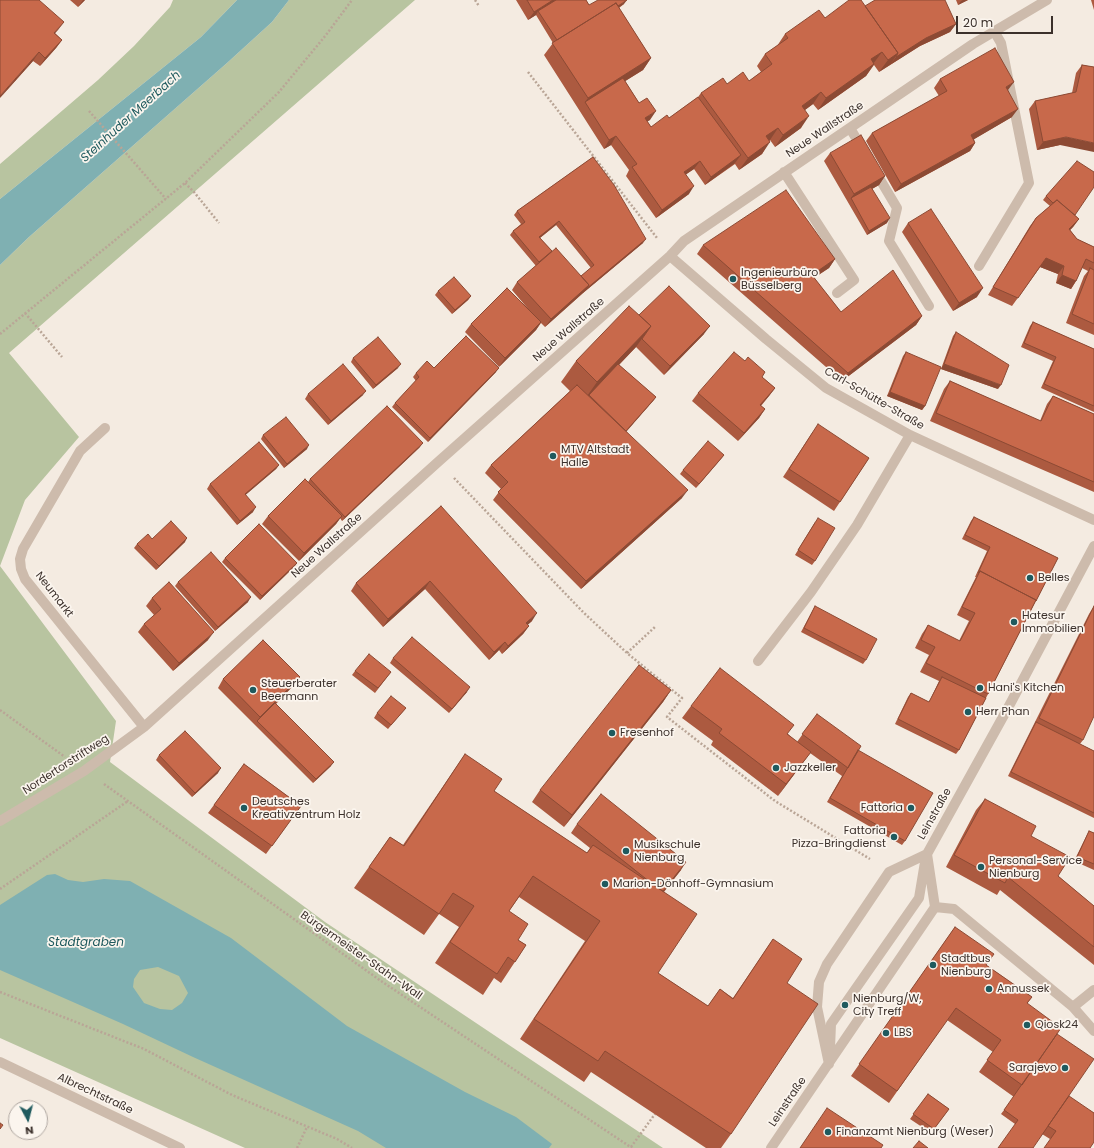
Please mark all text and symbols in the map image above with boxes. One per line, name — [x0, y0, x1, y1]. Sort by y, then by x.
scale bar — [958, 8, 1055, 34]
text: 20 m — [963, 14, 993, 31]
water label: Steinhuder Meerbach — [78, 68, 184, 166]
street label: Neue Wallstraße — [784, 99, 866, 161]
place label: Ingenieurbüro Büsselberg — [741, 266, 818, 292]
marker: Ingenieurbüro Büsselberg — [728, 274, 738, 284]
street label: Neue Wallstraße — [531, 295, 607, 365]
street label: Carl-Schütte-Straße — [822, 365, 926, 433]
place label: MTV Altstadt Halle — [561, 443, 630, 469]
marker: MTV Altstadt Halle — [548, 451, 558, 461]
street label: Neue Wallstraße — [289, 511, 365, 581]
street label: Neumarkt — [32, 570, 76, 620]
place label: Belles — [1038, 571, 1070, 585]
marker: Belles — [1025, 573, 1035, 583]
place label: Hatesur Immobilien — [1022, 609, 1084, 635]
marker: Hatesur Immobilien — [1009, 617, 1019, 627]
place label: Steuerberater Beermann — [261, 677, 337, 703]
place label: Hani's Kitchen — [988, 681, 1064, 695]
marker: Hani's Kitchen — [975, 683, 985, 693]
marker: Steuerberater Beermann — [248, 685, 258, 695]
place label: Herr Phan — [976, 705, 1029, 719]
marker: Herr Phan — [963, 707, 973, 717]
place label: Fresenhof — [620, 726, 674, 740]
marker: Fresenhof — [607, 728, 617, 738]
street label: Nordertorstriftweg — [21, 732, 111, 798]
place label: Jazzkeller — [784, 761, 836, 775]
marker: Jazzkeller — [771, 763, 781, 773]
street label: Leinstraße — [915, 786, 955, 842]
place label: Deutsches Kreativzentrum Holz — [252, 795, 360, 821]
place label: Fattoria — [861, 801, 903, 815]
marker: Deutsches Kreativzentrum Holz — [239, 803, 249, 813]
marker: Fattoria — [906, 803, 916, 813]
place label: Fattoria Pizza-Bringdienst — [792, 824, 886, 850]
marker: Fattoria Pizza-Bringdienst — [889, 832, 899, 842]
place label: Musikschule Nienburg — [634, 838, 701, 864]
marker: Musikschule Nienburg — [621, 846, 631, 856]
place label: Personal-Service Nienburg — [989, 854, 1082, 880]
marker: Personal-Service Nienburg — [976, 862, 986, 872]
place label: Marion-Dönhoff-Gymnasium — [613, 877, 773, 891]
marker: Marion-Dönhoff-Gymnasium — [600, 879, 610, 889]
street label: Bürgermeister-Stahn-Wall — [298, 909, 424, 1003]
water label: Stadtgraben — [48, 936, 124, 950]
place label: Stadtbus Nienburg — [941, 952, 991, 978]
marker: Stadtbus Nienburg — [928, 960, 938, 970]
place label: Annussek — [997, 982, 1050, 996]
marker: Annussek — [984, 984, 994, 994]
place label: Nienburg/W, City Treff — [853, 992, 921, 1018]
marker: Nienburg/W, City Treff — [840, 1000, 850, 1010]
place label: Qiosk24 — [1035, 1018, 1078, 1032]
marker: Qiosk24 — [1022, 1020, 1032, 1030]
place label: LBS — [894, 1026, 912, 1040]
marker: LBS — [881, 1028, 891, 1038]
place label: Sarajevo — [1009, 1061, 1057, 1075]
marker: Sarajevo — [1060, 1063, 1070, 1073]
street label: Albrechtstraße — [55, 1071, 135, 1117]
street label: Leinstraße — [767, 1075, 809, 1129]
north arrow — [8, 1100, 48, 1140]
text: N — [24, 1122, 34, 1139]
place label: Finanzamt Nienburg (Weser) — [836, 1125, 994, 1139]
marker: Finanzamt Nienburg (Weser) — [823, 1127, 833, 1137]

